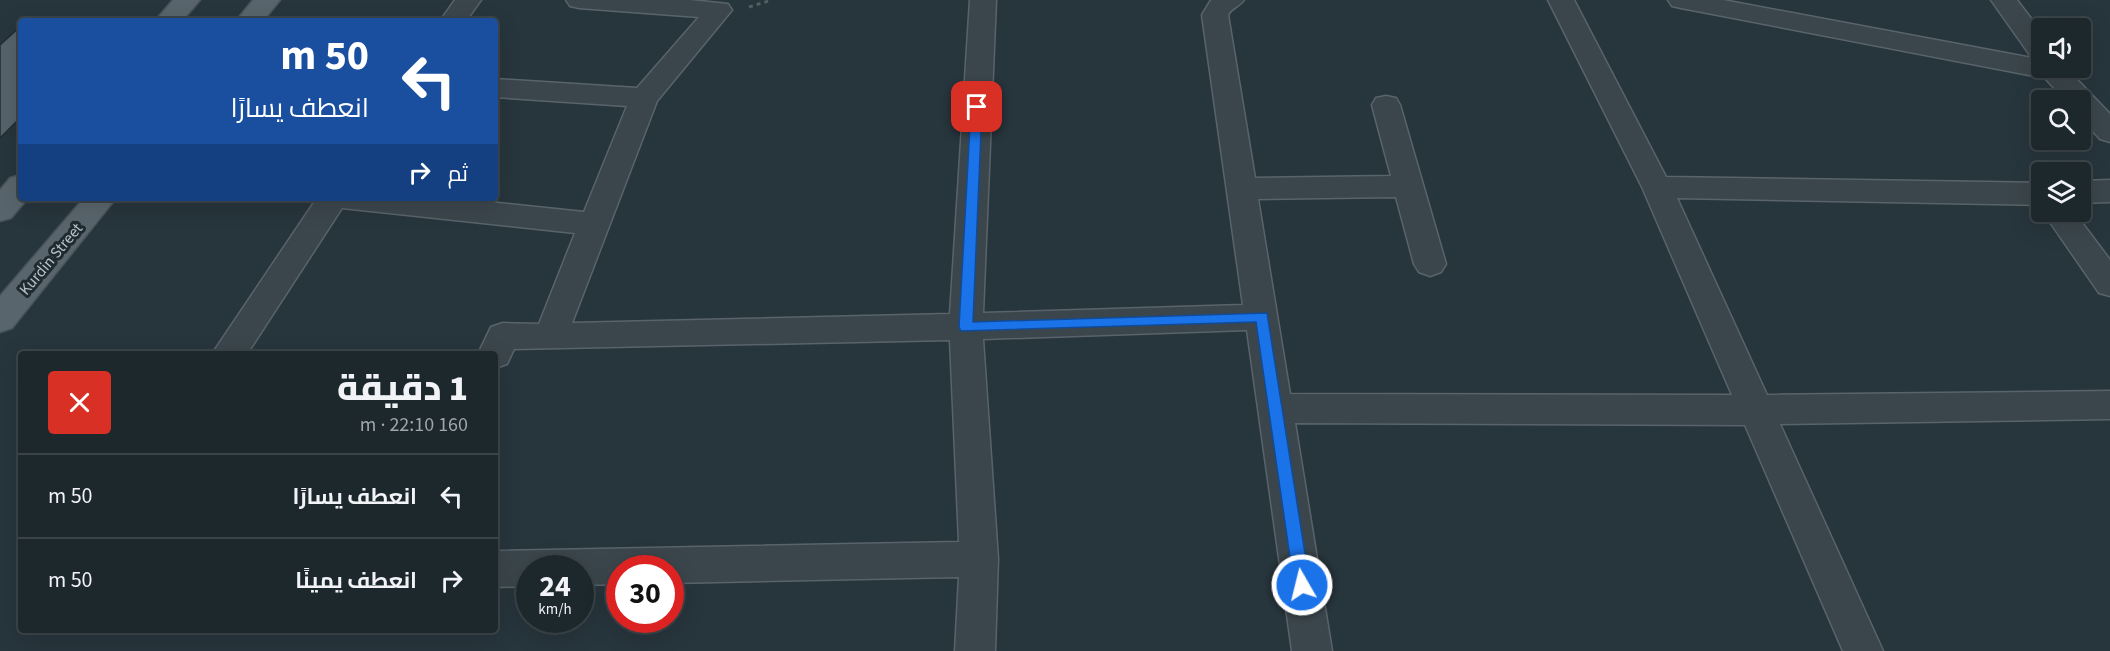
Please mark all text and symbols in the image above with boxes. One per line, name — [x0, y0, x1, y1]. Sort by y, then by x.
map controls — [2031, 18, 2091, 222]
button: sound — [2031, 18, 2091, 78]
text: 50 m — [280, 26, 369, 86]
icon: left — [390, 42, 468, 120]
pin — [951, 81, 1002, 132]
text: انعطف يسارًا — [230, 89, 369, 128]
icon: arrive — [960, 90, 993, 123]
button: search — [2031, 90, 2091, 150]
icon: right — [403, 156, 436, 189]
text: ثم — [448, 158, 468, 190]
button: layers — [2031, 162, 2091, 222]
street label: Kurdin Street — [14, 218, 88, 300]
text: 1 دقيقة — [337, 363, 468, 414]
button: close — [48, 371, 111, 434]
text: 160 m · 22:10 — [360, 411, 468, 439]
text: 50 m — [48, 480, 93, 512]
icon: left — [435, 480, 468, 513]
text: انعطف يسارًا — [293, 481, 417, 513]
position arrow — [1270, 553, 1334, 617]
speed limit sign: 30 — [606, 555, 684, 633]
text: 50 m — [48, 564, 93, 596]
icon: right — [435, 564, 468, 597]
text: انعطف يمينًا — [295, 565, 417, 597]
text: 24 — [539, 565, 571, 608]
text: km/h — [538, 599, 572, 620]

